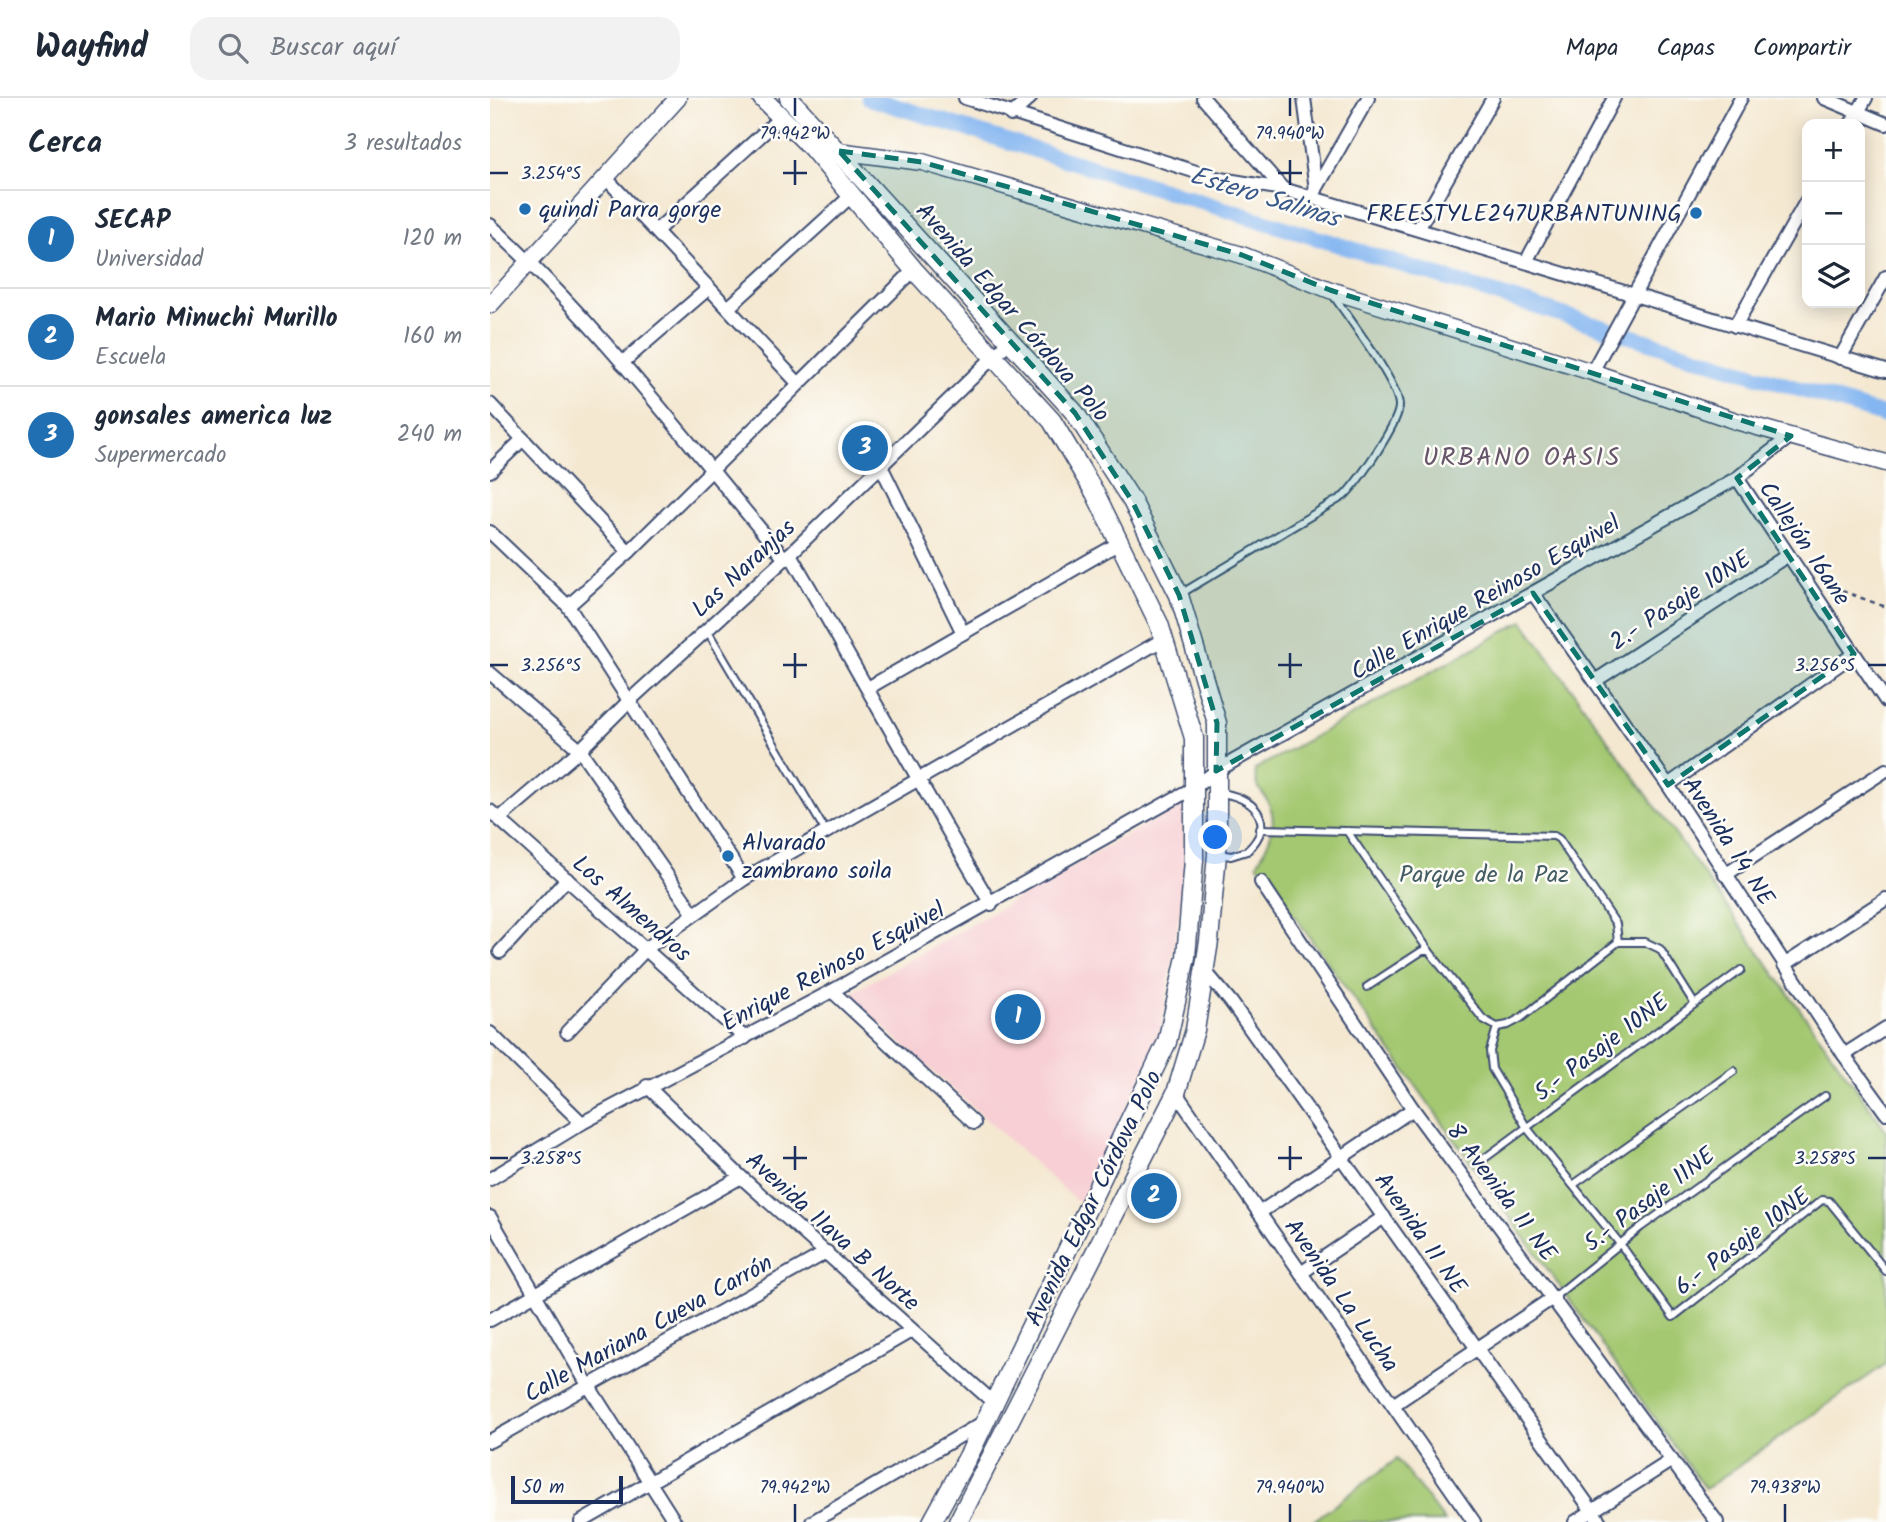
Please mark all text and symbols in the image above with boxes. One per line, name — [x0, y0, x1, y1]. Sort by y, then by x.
search box — [190, 17, 680, 80]
text: Wayfind — [35, 22, 148, 75]
text: Buscar aquí — [270, 27, 396, 69]
icon: search — [214, 29, 252, 67]
text: Mapa — [1566, 29, 1618, 68]
text: Capas — [1656, 29, 1715, 68]
text: Compartir — [1753, 29, 1851, 68]
map controls — [1802, 119, 1865, 308]
button: + — [1802, 119, 1865, 182]
text: Cerca — [28, 120, 102, 168]
text: 79.942°W — [760, 120, 830, 149]
text: 79.940°W — [1255, 120, 1325, 149]
text: 3 resultados — [344, 126, 462, 162]
water label: Estero Salinas — [1184, 155, 1347, 241]
text: 3.254°S — [521, 160, 582, 189]
button: − — [1802, 182, 1865, 245]
place label: quindi Parra gorge — [539, 191, 721, 230]
street label: Avenida Edgar Córdova Polo — [905, 194, 1119, 432]
place label: FREESTYLE247URBANTUNING — [1366, 195, 1682, 234]
text: SECAP — [95, 200, 170, 242]
marker: quindi Parra gorge — [517, 201, 533, 217]
marker: FREESTYLE247URBANTUNING — [1688, 205, 1704, 221]
text: 1 — [48, 221, 54, 257]
text: 120 m — [402, 221, 462, 257]
text: Universidad — [95, 242, 203, 278]
button: layers — [1802, 245, 1865, 308]
text: Mario Minuchi Murillo — [95, 298, 338, 340]
text: 2 — [44, 319, 58, 355]
text: 160 m — [403, 319, 462, 355]
text: Escuela — [95, 340, 166, 376]
text: gonsales america luz — [95, 396, 332, 438]
text: 3 — [45, 417, 57, 453]
text: 240 m — [397, 417, 462, 453]
pin: 3 — [842, 422, 888, 474]
district label: URBANO OASIS — [1423, 437, 1621, 479]
text: Supermercado — [95, 438, 226, 474]
street label: Callejón 16ane — [1748, 474, 1860, 614]
street label: Calle Enrique Reinoso Esquivel — [1343, 505, 1628, 692]
street label: Las Naranjas — [683, 510, 805, 628]
street label: 2.- Pasaje 10NE — [1602, 540, 1760, 662]
text: 3.256°S — [521, 652, 582, 681]
text: 3.256°S — [1795, 652, 1856, 681]
street label: Avenida 14 NE — [1671, 769, 1785, 915]
your location — [1198, 820, 1232, 854]
place label: Alvarado zambrano soila — [742, 824, 892, 891]
street label: Los Almendros — [562, 846, 700, 972]
marker: Alvarado zambrano soila — [720, 848, 736, 864]
park label: Parque de la Paz — [1399, 856, 1569, 895]
street label: Enrique Reinoso Esquivel — [715, 892, 953, 1043]
street label: 5.- Pasaje 10NE — [1526, 984, 1679, 1112]
pin: 1 — [995, 991, 1041, 1043]
street label: Avenida Edgar Córdova Polo — [1015, 1064, 1173, 1333]
street label: 8 Avenida 11 NE — [1435, 1115, 1567, 1272]
street label: 5.- Pasaje 11NE — [1576, 1137, 1725, 1263]
street label: Avenida 11ava B Norte — [736, 1143, 929, 1322]
text: 3.258°S — [520, 1145, 582, 1174]
text: 3.258°S — [1794, 1145, 1856, 1174]
street label: Avenida 11 NE — [1363, 1165, 1477, 1304]
pin: 2 — [1131, 1170, 1177, 1222]
street label: 6.- Pasaje 10NE — [1667, 1177, 1820, 1306]
street label: Avenida La Lucha — [1273, 1211, 1408, 1381]
street label: Calle Mariana Cueva Carrón — [517, 1245, 780, 1414]
scale bar — [511, 1473, 623, 1505]
text: 50 m — [522, 1473, 564, 1503]
text: 79.942°W — [760, 1474, 830, 1503]
text: 79.940°W — [1255, 1474, 1325, 1503]
text: 79.938°W — [1749, 1474, 1821, 1503]

